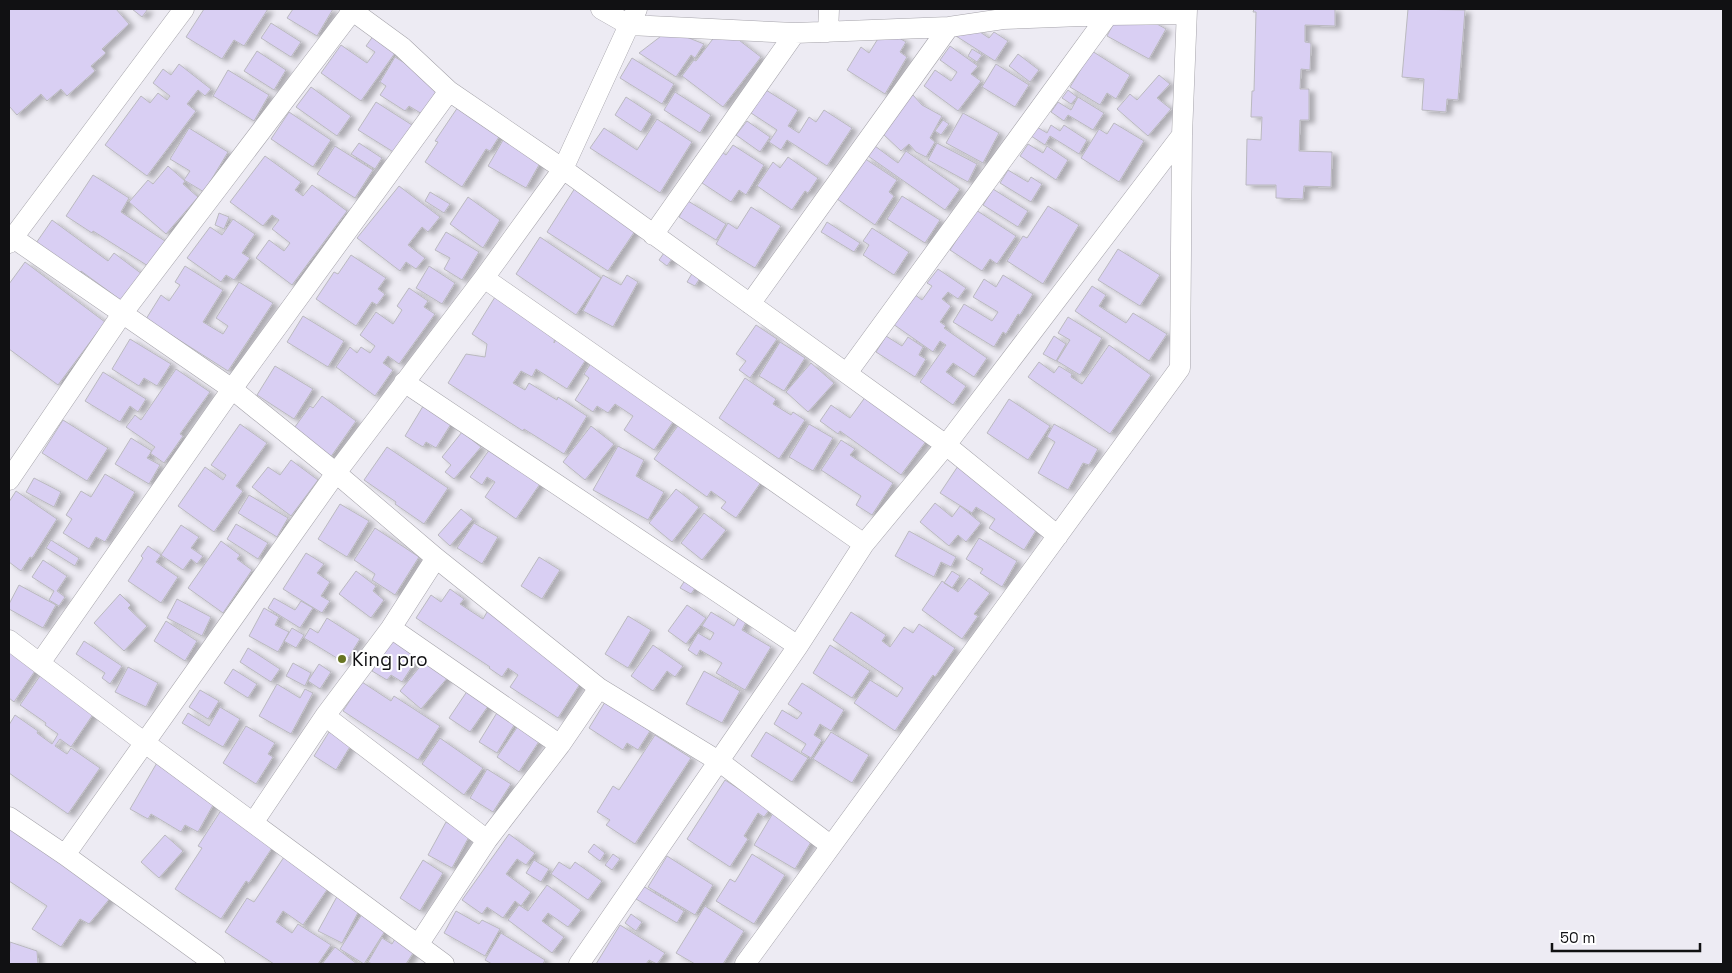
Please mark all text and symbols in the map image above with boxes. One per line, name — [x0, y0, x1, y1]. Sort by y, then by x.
place label: King pro — [352, 647, 428, 672]
marker: King pro — [336, 653, 348, 665]
scale bar — [1552, 920, 1700, 952]
text: 50 m — [1560, 928, 1595, 947]

